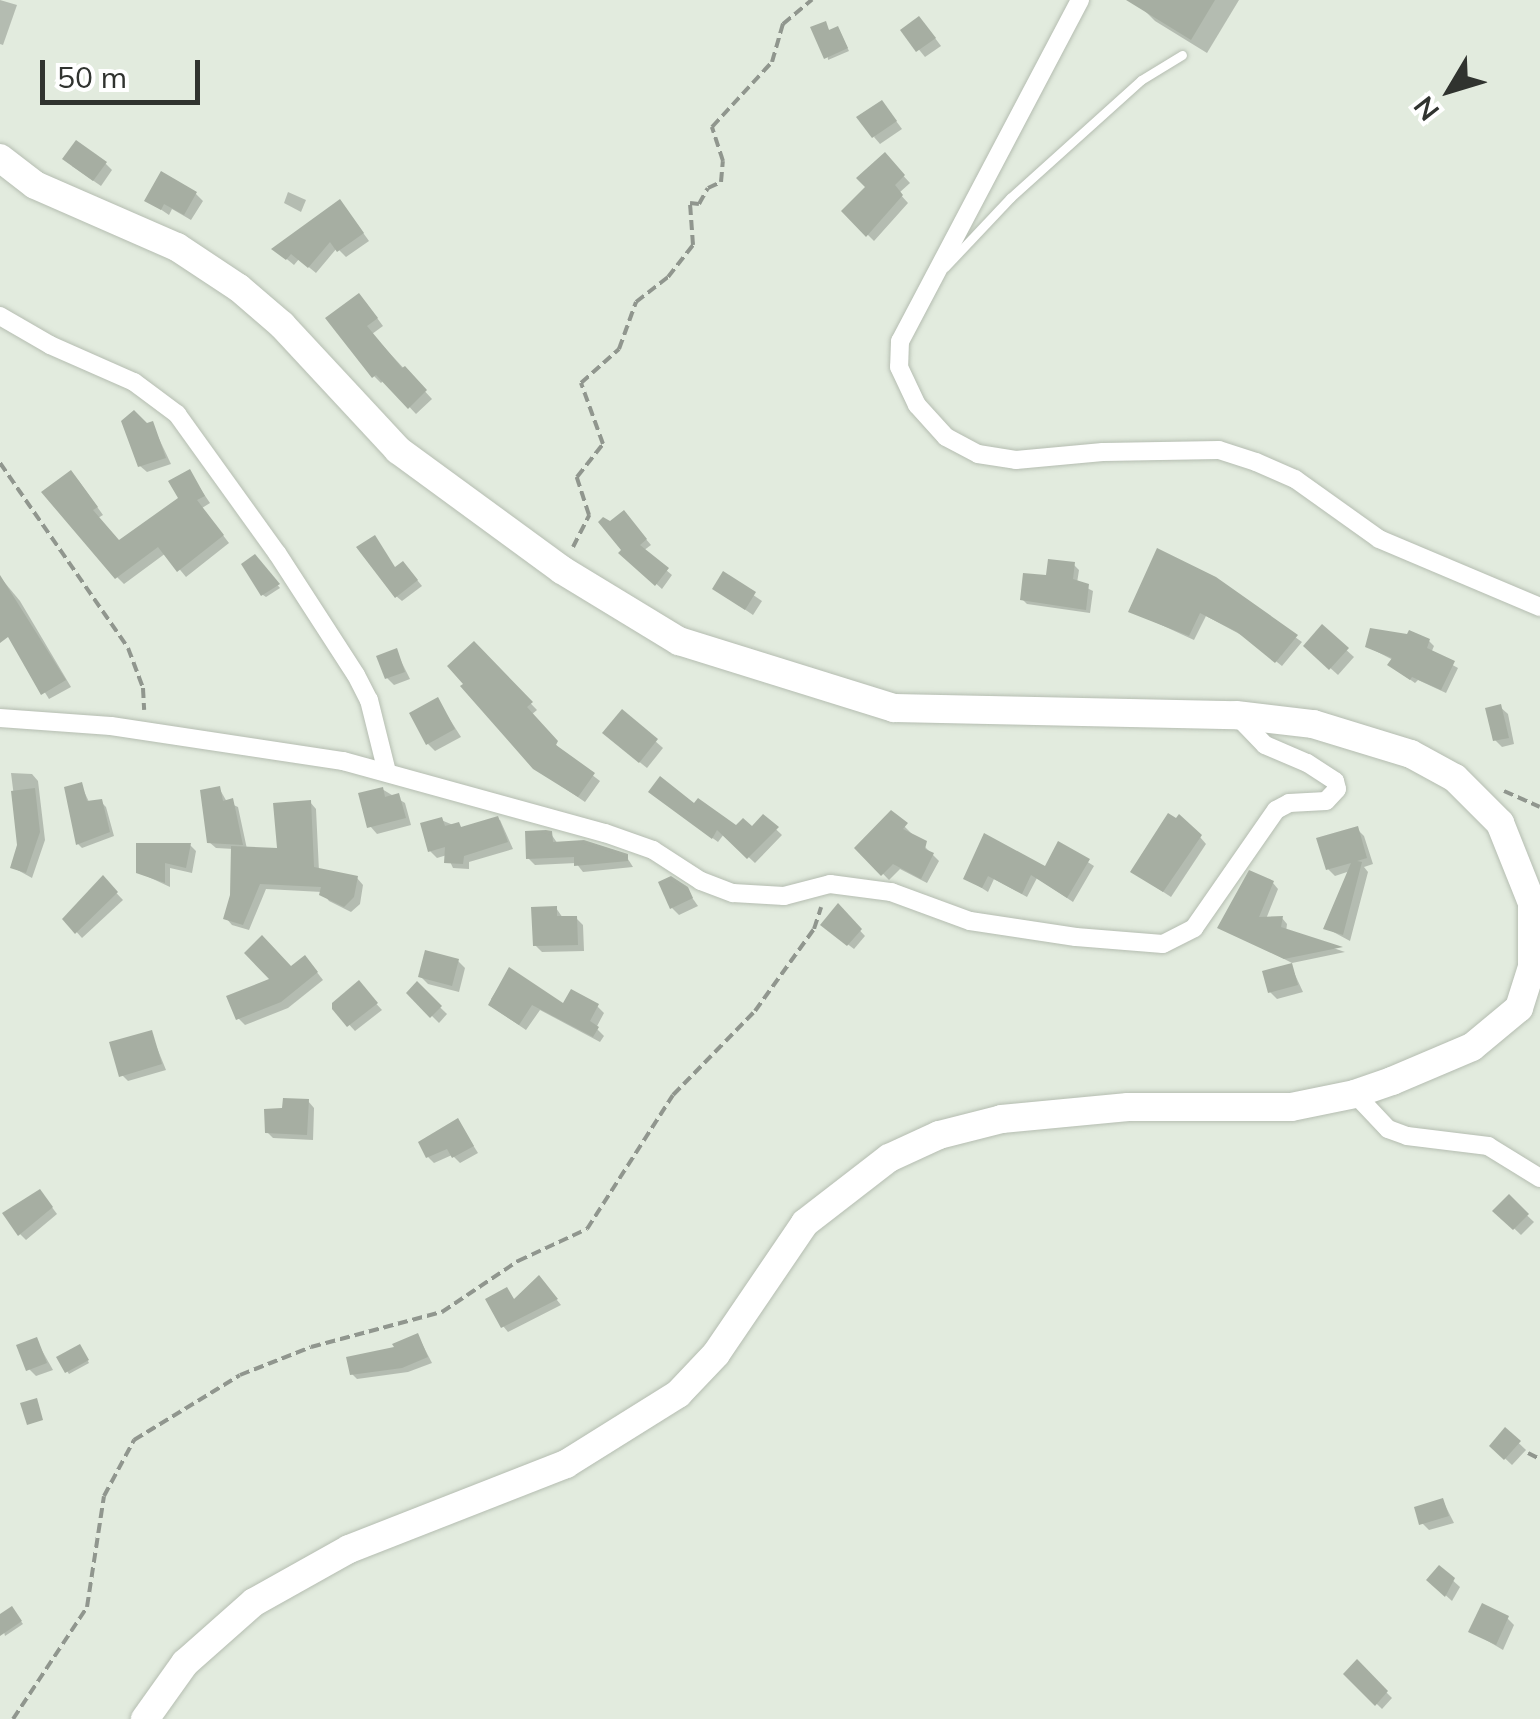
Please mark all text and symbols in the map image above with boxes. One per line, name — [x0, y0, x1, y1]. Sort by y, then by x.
scale bar — [45, 40, 205, 102]
north arrow — [1400, 40, 1500, 140]
text: 50 m — [57, 58, 127, 96]
text: N — [1406, 90, 1446, 128]

